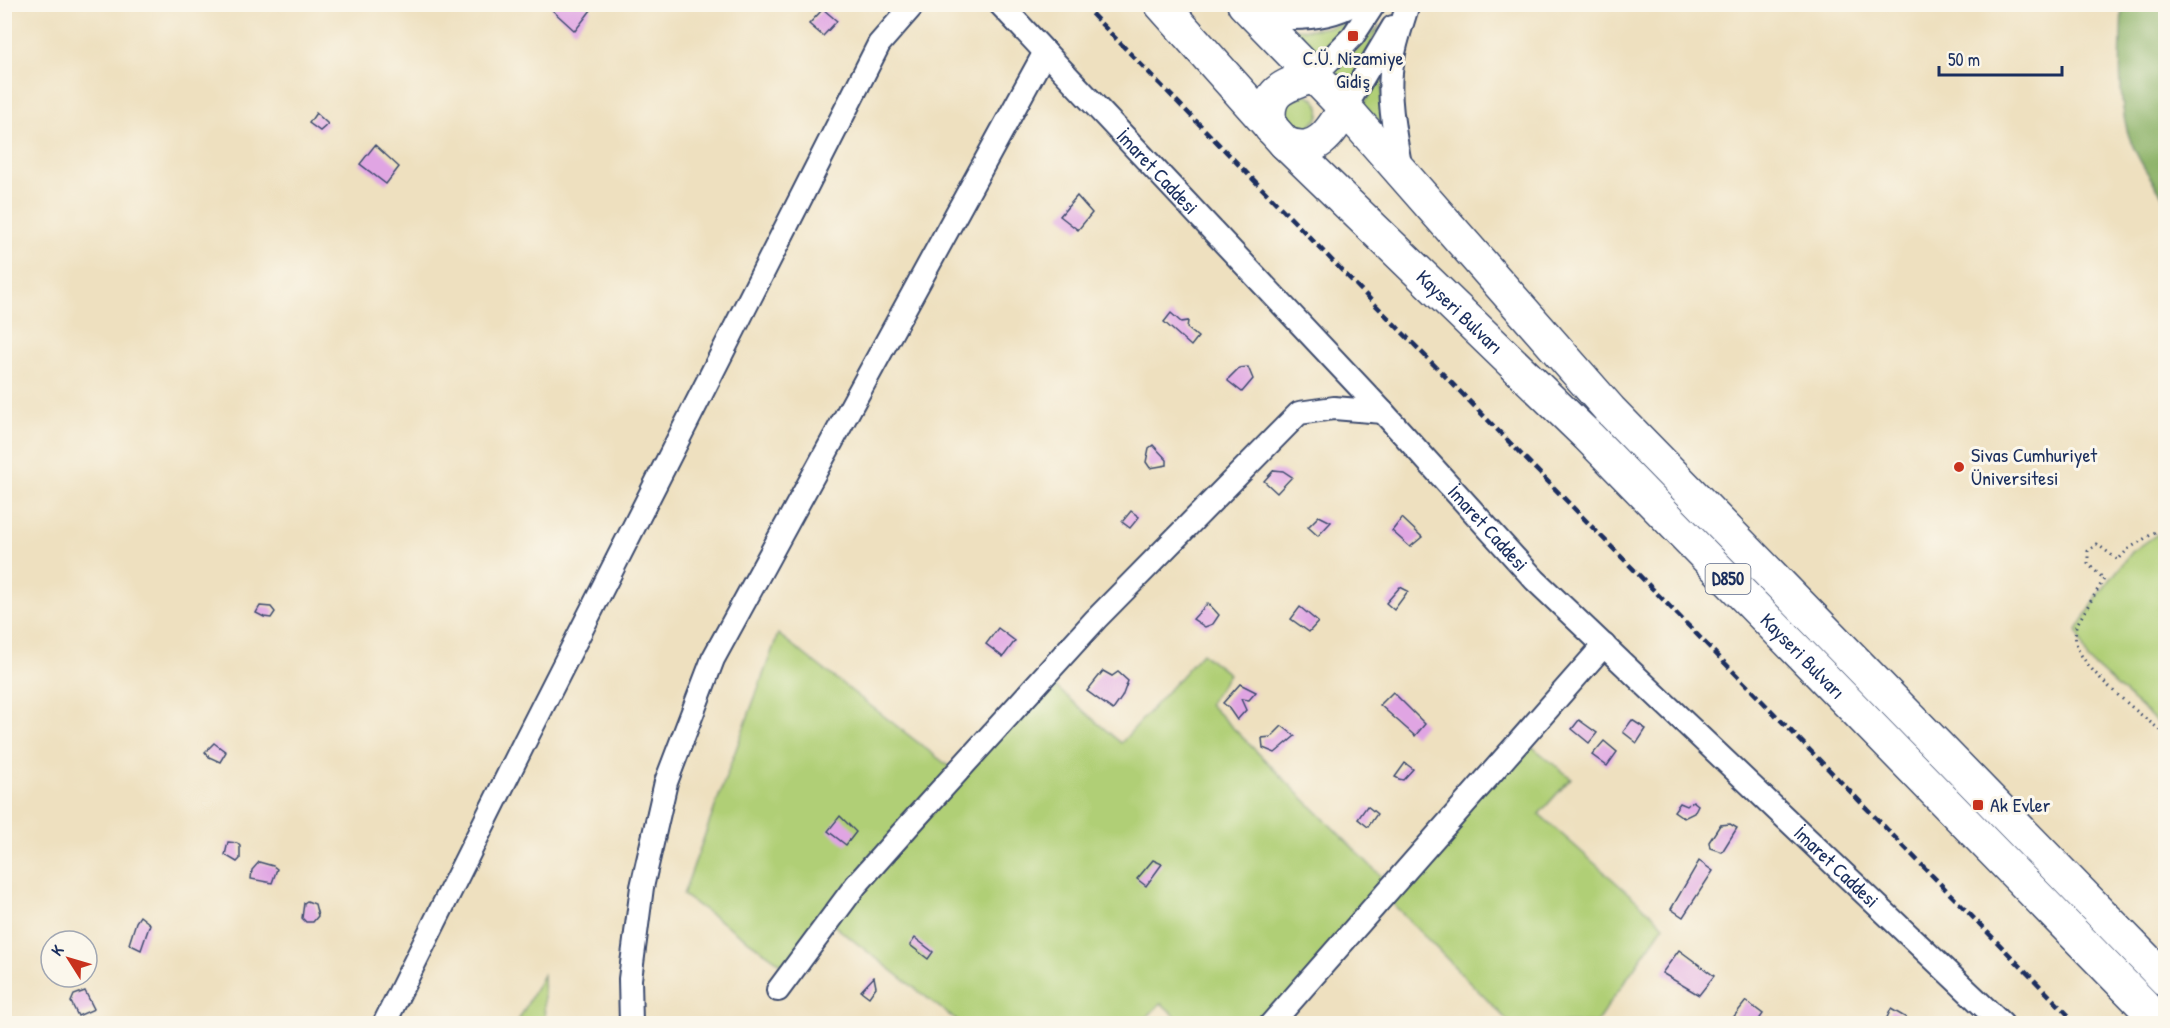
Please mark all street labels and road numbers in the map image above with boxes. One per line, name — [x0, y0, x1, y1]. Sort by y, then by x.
street label: İmaret Caddesi — [1111, 123, 1205, 220]
street label: Kayseri Bulvarı — [1411, 263, 1509, 360]
street label: İmaret Caddesi — [1442, 479, 1535, 577]
road number: D850 — [1706, 564, 1750, 594]
street label: Kayseri Bulvarı — [1755, 607, 1852, 705]
street label: İmaret Caddesi — [1788, 819, 1885, 913]

